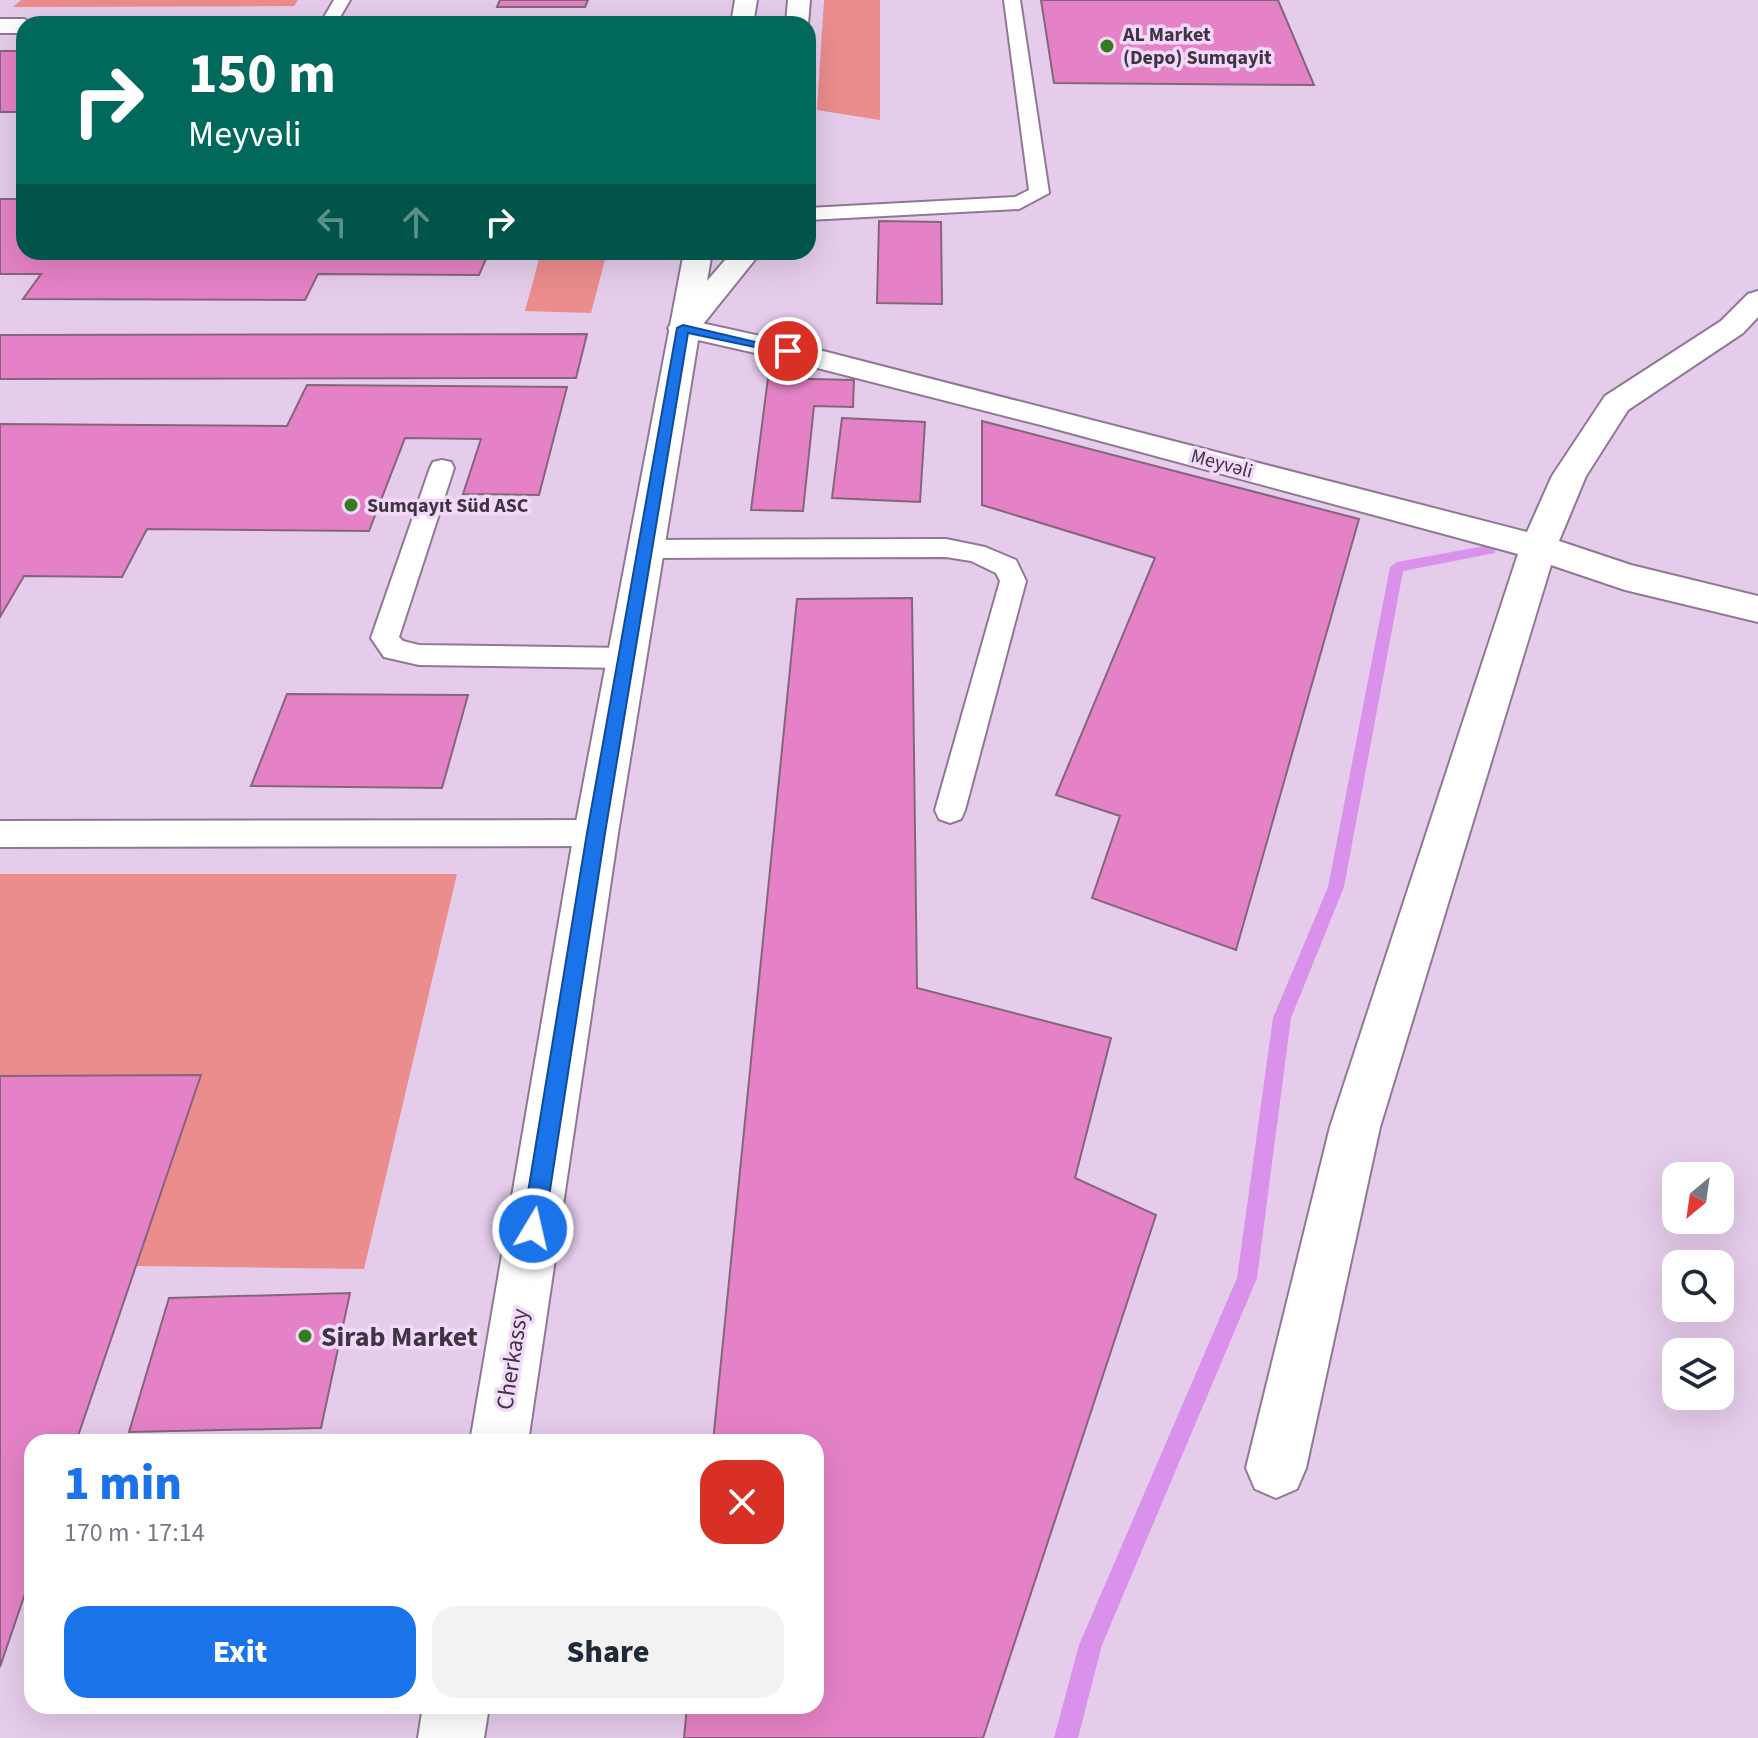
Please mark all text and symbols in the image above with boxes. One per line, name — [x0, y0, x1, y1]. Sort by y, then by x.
place label: AL Market (Depo) Sumqayit — [1122, 21, 1272, 72]
text: 150 m — [188, 35, 336, 114]
marker: AL Market (Depo) Sumqayit — [1098, 37, 1116, 55]
icon: right — [56, 48, 160, 152]
text: Meyvəli — [188, 109, 302, 160]
icon: left — [310, 200, 354, 244]
icon: ahead — [394, 200, 438, 244]
icon: right — [478, 200, 522, 244]
pin — [754, 317, 822, 385]
icon: arrive — [766, 329, 810, 373]
street label: Meyvəli — [1188, 442, 1256, 486]
place label: Sumqayıt Süd ASC — [367, 492, 529, 520]
marker: Sumqayıt Süd ASC — [342, 496, 360, 514]
north arrow — [1662, 1162, 1734, 1234]
map controls — [1662, 1162, 1734, 1410]
position arrow — [491, 1187, 575, 1271]
button: search — [1662, 1250, 1734, 1322]
street label: Cherkassy — [487, 1306, 538, 1412]
place label: Sirab Market — [321, 1317, 478, 1357]
marker: Sirab Market — [296, 1327, 314, 1345]
button: layers — [1662, 1338, 1734, 1410]
text: 1 min — [64, 1450, 182, 1518]
button: close — [700, 1460, 784, 1544]
text: 170 m · 17:14 — [64, 1514, 205, 1551]
button: Exit — [64, 1606, 416, 1698]
button: Share — [432, 1606, 784, 1698]

